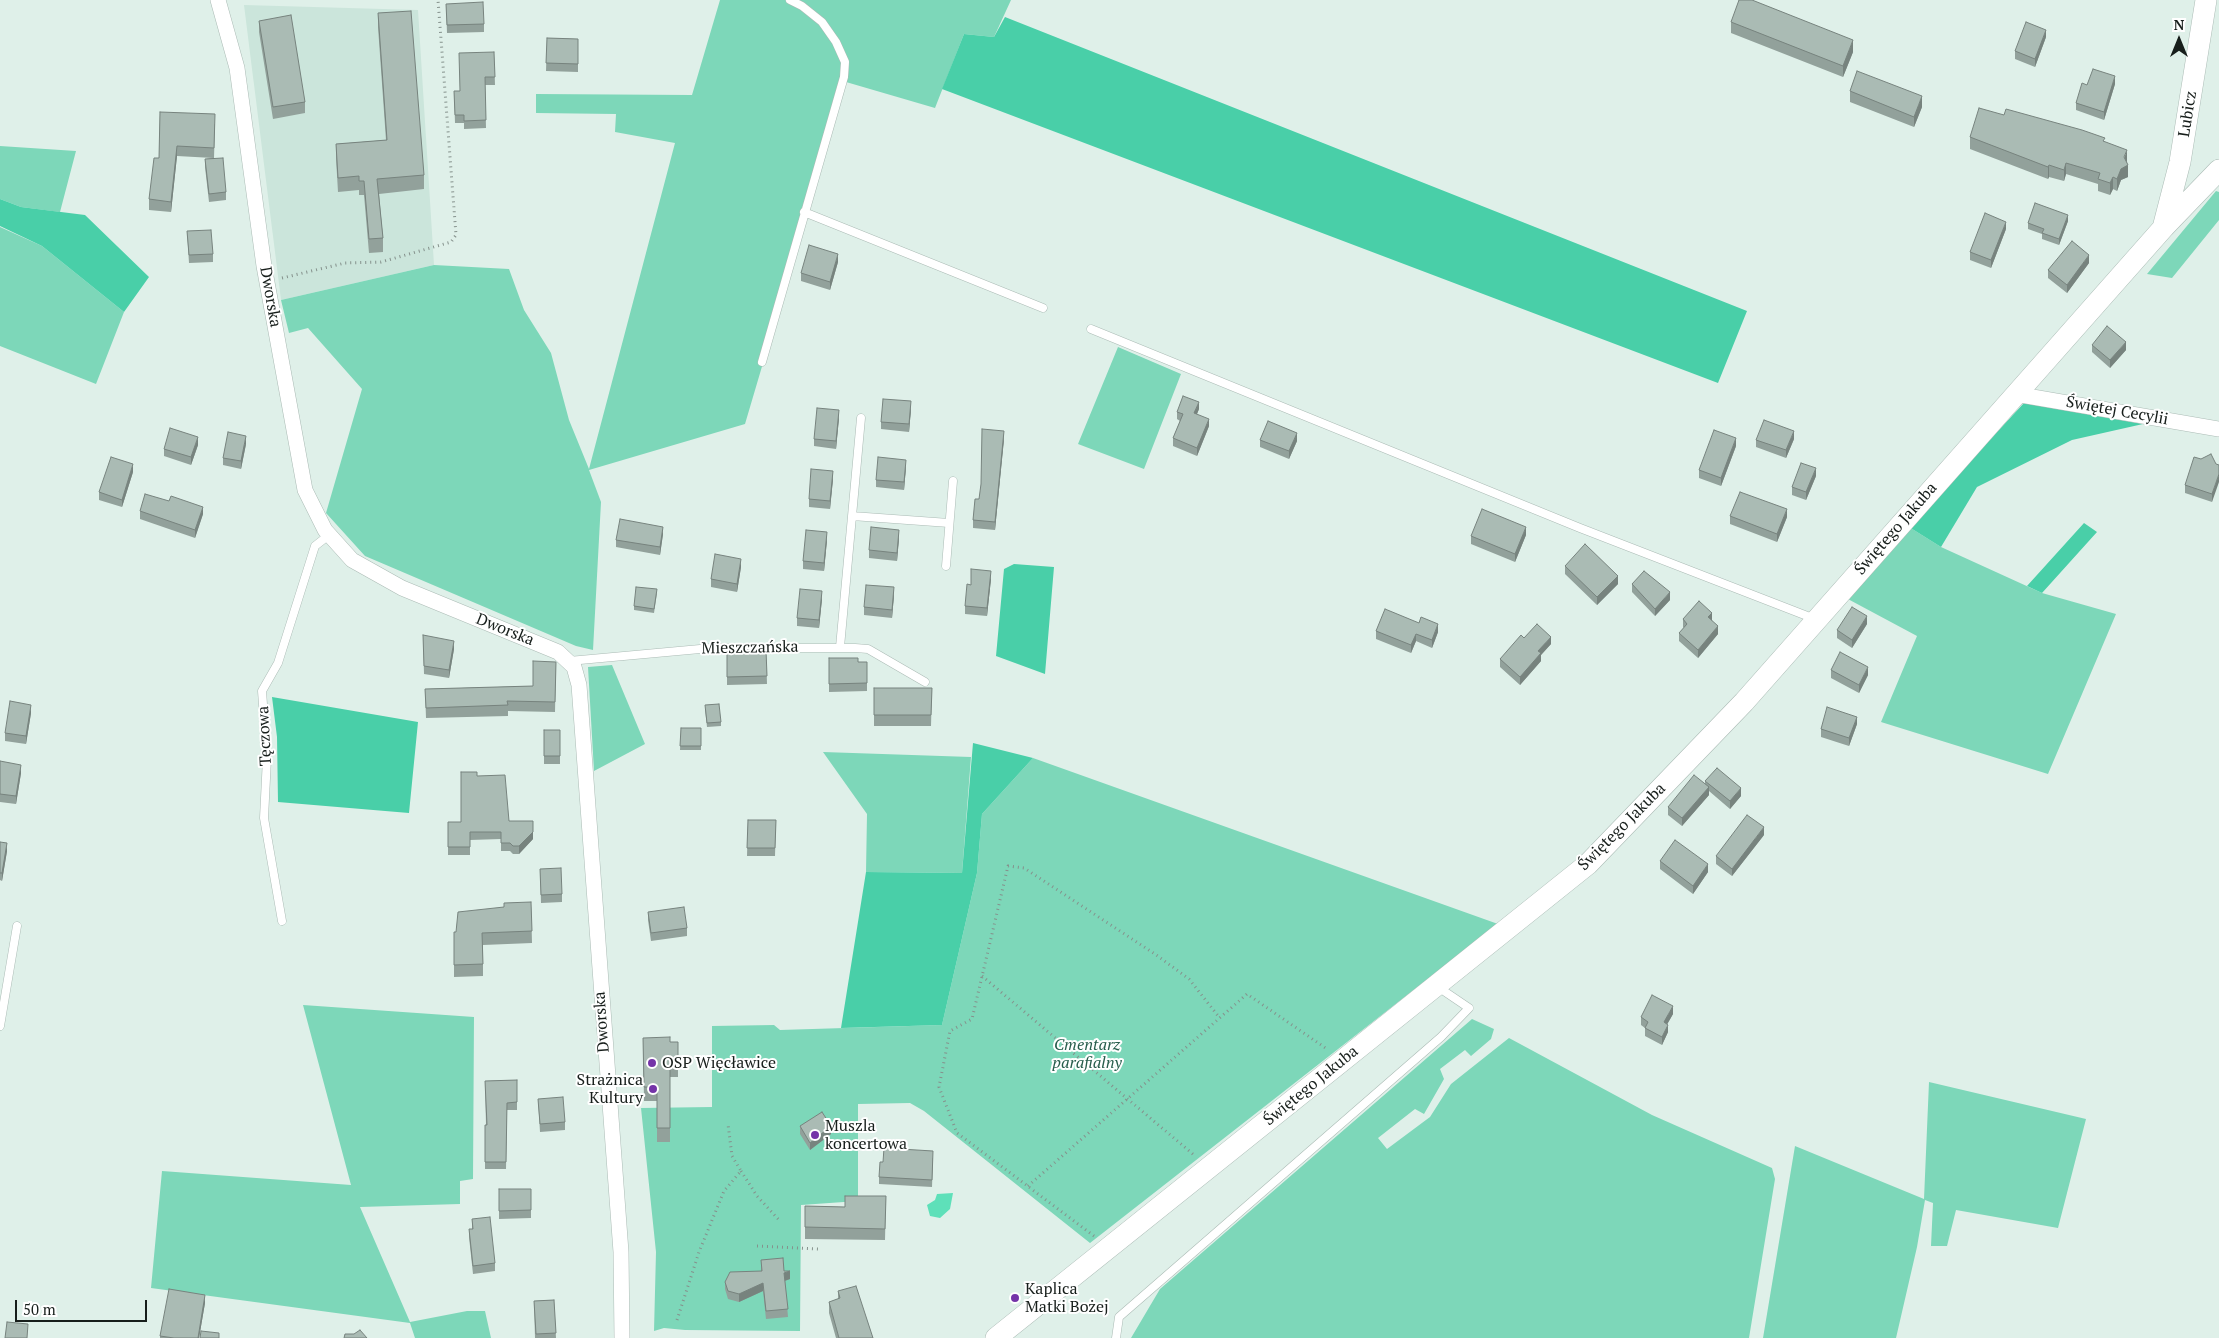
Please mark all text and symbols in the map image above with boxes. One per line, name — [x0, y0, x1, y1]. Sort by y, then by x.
north arrow — [2154, 15, 2204, 65]
text: N — [2174, 15, 2184, 34]
street label: Lubicz — [2175, 90, 2201, 138]
street label: Dworska — [255, 265, 285, 329]
street label: Świętej Cecylii — [2064, 393, 2170, 429]
street label: Świętego Jakuba — [1851, 479, 1941, 579]
street label: Dworska — [473, 610, 537, 650]
street label: Mieszczańska — [701, 638, 799, 658]
street label: Tęczowa — [254, 705, 276, 767]
street label: Świętego Jakuba — [1574, 779, 1670, 875]
street label: Dworska — [590, 991, 614, 1053]
park label: Cmentarz parafialny — [1052, 1035, 1122, 1073]
street label: Świętego Jakuba — [1260, 1042, 1362, 1130]
place label: OSP Więcławice — [662, 1053, 776, 1073]
marker: OSP Więcławice — [646, 1057, 658, 1069]
place label: Strażnica Kultury — [577, 1070, 643, 1108]
marker: Strażnica Kultury — [647, 1083, 659, 1095]
place label: Muszla koncertowa — [825, 1116, 907, 1154]
marker: Muszla koncertowa — [809, 1129, 821, 1141]
place label: Kaplica Matki Bożej — [1025, 1279, 1109, 1317]
scale bar — [18, 1290, 150, 1322]
marker: Kaplica Matki Bożej — [1009, 1292, 1021, 1304]
text: 50 m — [23, 1299, 56, 1319]

